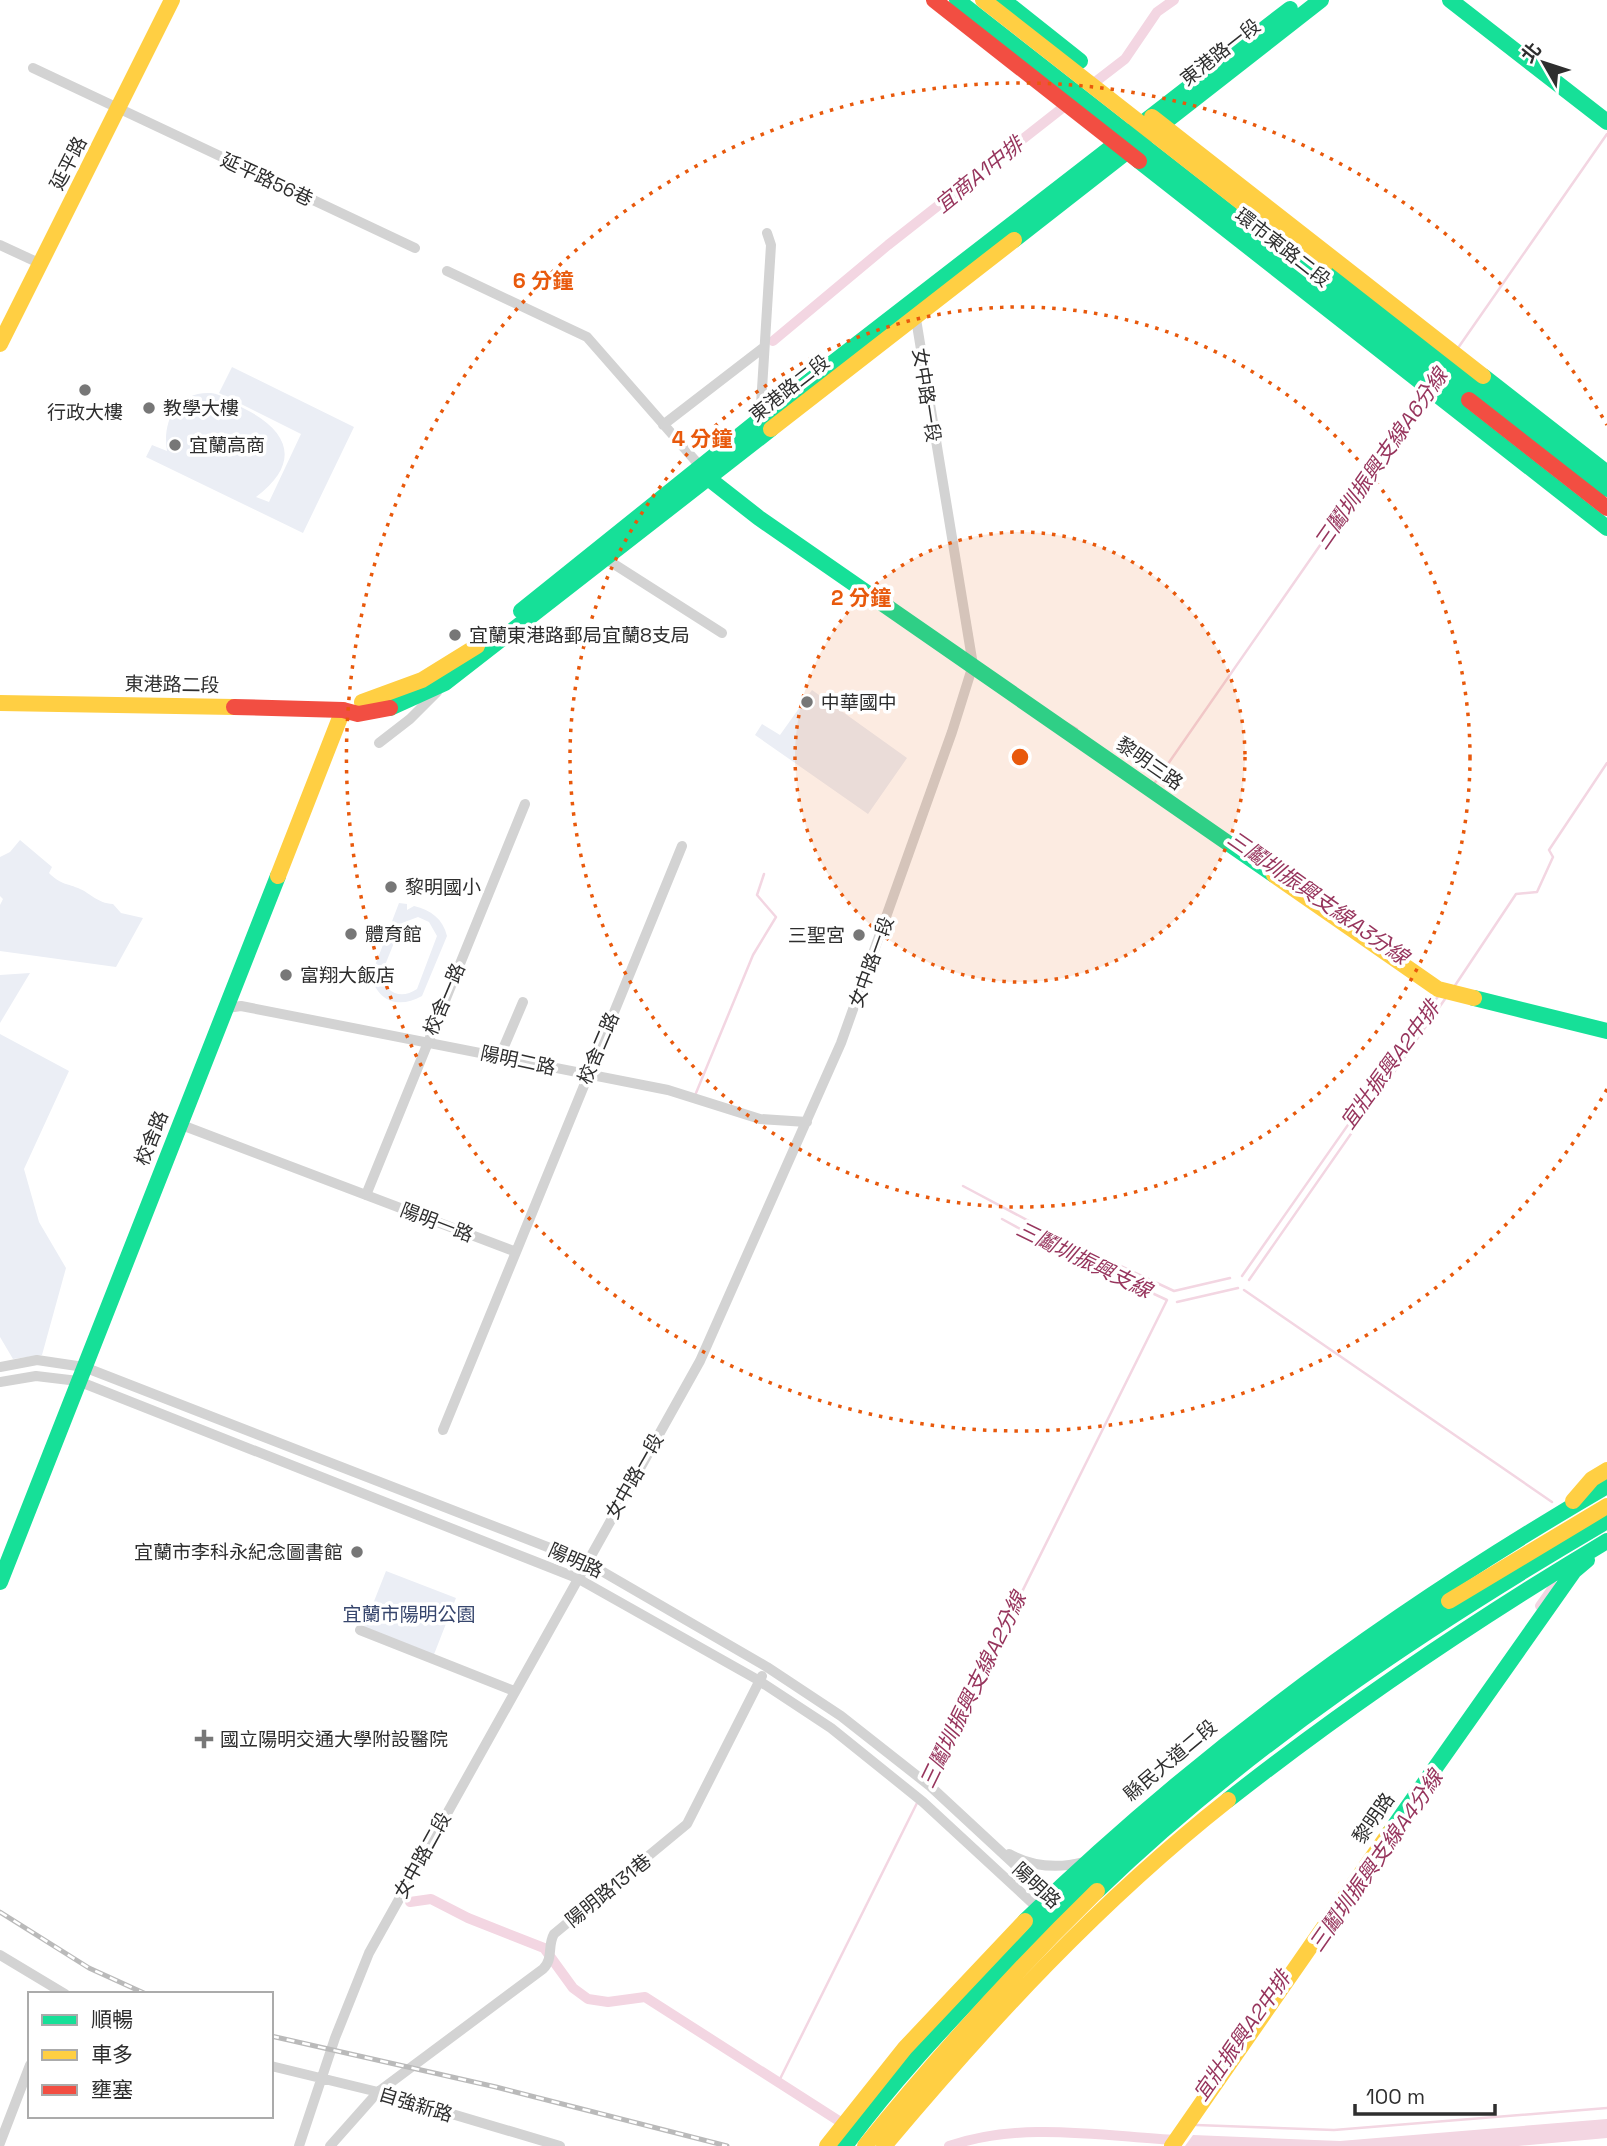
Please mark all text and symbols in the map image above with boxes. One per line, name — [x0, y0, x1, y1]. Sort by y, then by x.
street label: 東港路一段 — [1175, 13, 1265, 91]
north arrow — [1509, 28, 1579, 98]
text: 北 — [1515, 37, 1547, 68]
water label: 宜商A1中排 — [929, 129, 1031, 218]
street label: 延平路 — [44, 132, 93, 194]
street label: 延平路56巷 — [217, 147, 317, 212]
street label: 環市東路二段 — [1230, 202, 1335, 292]
text: 6 分鐘 — [513, 267, 573, 294]
street label: 女中路一段 — [907, 346, 946, 444]
street label: 東港路二段 — [744, 349, 834, 427]
water label: 三鬮圳振興支線A6分線 — [1308, 361, 1454, 555]
marker: 行政大樓 — [77, 382, 93, 398]
place label: 教學大樓 — [163, 396, 239, 421]
place label: 行政大樓 — [47, 400, 123, 425]
marker: 教學大樓 — [141, 400, 157, 416]
text: 4 分鐘 — [672, 425, 732, 452]
place label: 宜蘭高商 — [189, 433, 265, 458]
marker: 宜蘭高商 — [167, 437, 183, 453]
text: 2 分鐘 — [831, 584, 891, 611]
place label: 宜蘭東港路郵局宜蘭8支局 — [469, 623, 690, 648]
marker: 宜蘭東港路郵局宜蘭8支局 — [447, 627, 463, 643]
street label: 東港路二段 — [124, 671, 220, 698]
place label: 中華國中 — [821, 690, 897, 715]
marker: 中華國中 — [799, 694, 815, 710]
street label: 黎明三路 — [1111, 731, 1188, 795]
centre of rings — [1008, 745, 1032, 769]
water label: 三鬮圳振興支線A3分線 — [1223, 825, 1416, 971]
place label: 黎明國小 — [405, 875, 481, 900]
marker: 黎明國小 — [383, 879, 399, 895]
street label: 女中路一段 — [843, 913, 899, 1011]
place label: 體育館 — [365, 922, 422, 947]
place label: 三聖宮 — [788, 923, 845, 948]
marker: 體育館 — [343, 926, 359, 942]
marker: 三聖宮 — [851, 927, 867, 943]
street label: 校舍一路 — [418, 959, 471, 1039]
place label: 富翔大飯店 — [300, 963, 395, 988]
marker: 富翔大飯店 — [278, 967, 294, 983]
water label: 宜壯振興A2中排 — [1334, 993, 1447, 1134]
street label: 校舍二路 — [572, 1008, 625, 1088]
street label: 陽明二路 — [478, 1040, 558, 1081]
street label: 校舍路 — [129, 1107, 174, 1169]
street label: 陽明一路 — [397, 1197, 477, 1248]
water label: 三鬮圳振興支線 — [1012, 1215, 1158, 1305]
street label: 女中路一段 — [600, 1429, 669, 1524]
street label: 陽明路 — [545, 1537, 607, 1583]
place label: 宜蘭市李科永紀念圖書館 — [134, 1540, 343, 1565]
marker: 宜蘭市李科永紀念圖書館 — [349, 1544, 365, 1560]
water label: 三鬮圳振興支線A2分線 — [913, 1585, 1033, 1792]
park label: 宜蘭市陽明公園 — [342, 1602, 476, 1627]
street label: 縣民大道二段 — [1119, 1714, 1222, 1807]
place label: 國立陽明交通大學附設醫院 — [220, 1727, 448, 1752]
marker: 國立陽明交通大學附設醫院 — [194, 1729, 214, 1749]
water label: 三鬮圳振興支線A4分線 — [1303, 1763, 1450, 1957]
street label: 黎明路 — [1347, 1788, 1400, 1849]
street label: 女中路二段 — [388, 1808, 456, 1903]
street label: 陽明路131巷 — [560, 1848, 656, 1933]
street label: 陽明路 — [1007, 1857, 1066, 1914]
water label: 宜壯振興A2中排 — [1187, 1963, 1298, 2106]
legend — [28, 1992, 273, 2118]
text: 順暢 — [91, 2006, 133, 2033]
text: 車多 — [91, 2041, 133, 2068]
scale bar — [1355, 2072, 1495, 2116]
text: 壅塞 — [91, 2076, 133, 2103]
street label: 自強新路 — [376, 2081, 456, 2128]
text: 100 m — [1366, 2083, 1425, 2110]

